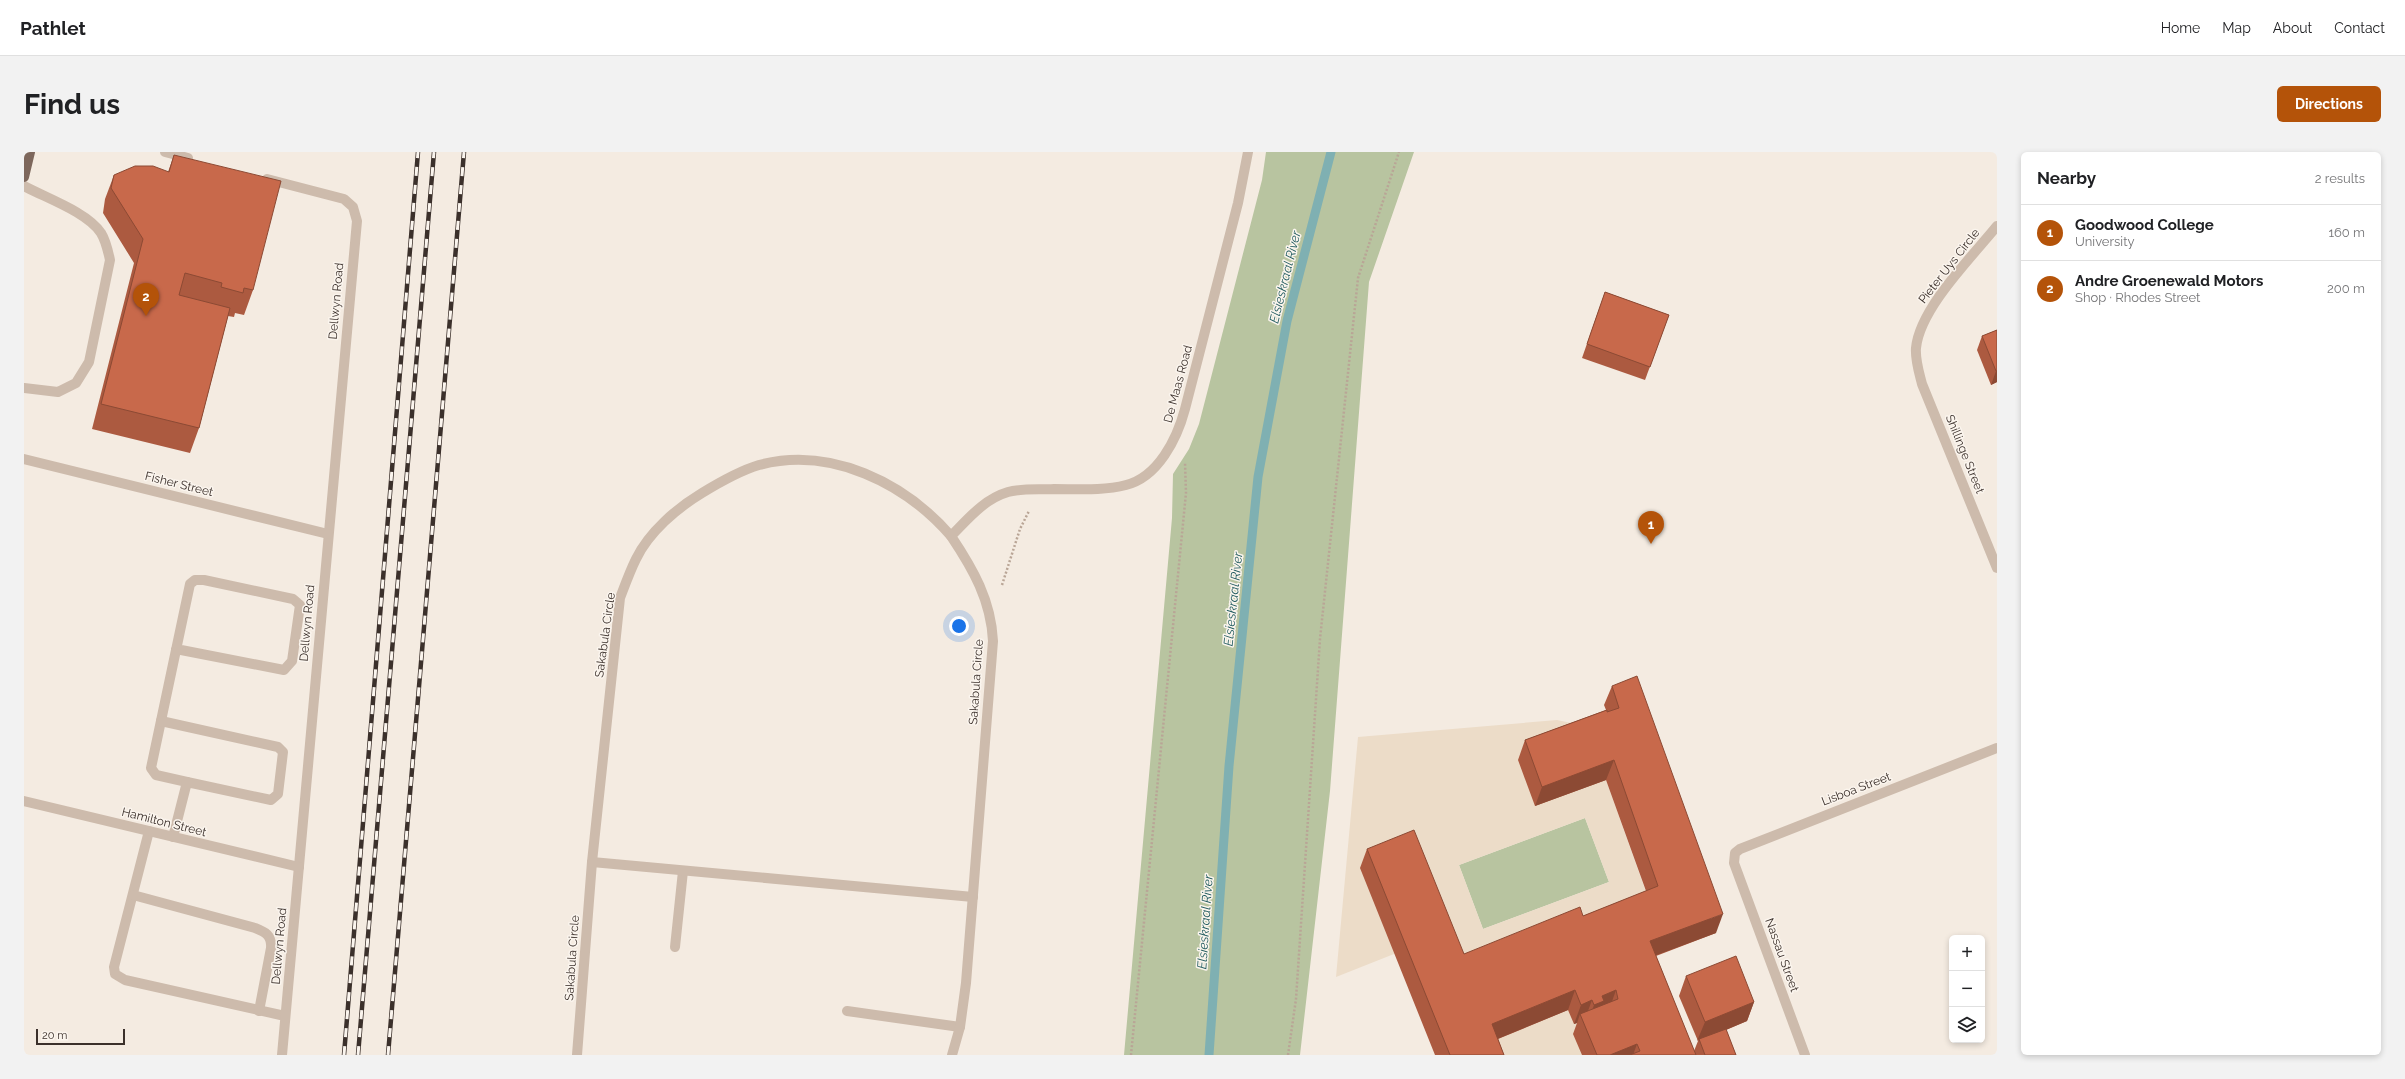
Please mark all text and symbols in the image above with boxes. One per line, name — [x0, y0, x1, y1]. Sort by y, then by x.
text: Pathlet — [20, 17, 86, 39]
text: Home — [2161, 20, 2200, 36]
text: Map — [2222, 20, 2251, 36]
text: About — [2273, 20, 2312, 36]
text: Contact — [2334, 20, 2385, 36]
button: Directions — [2277, 86, 2381, 122]
text: Find us — [24, 88, 120, 121]
text: Nearby — [2037, 168, 2096, 188]
text: 2 results — [2315, 171, 2365, 186]
text: Goodwood College — [2075, 216, 2214, 234]
text: 1 — [2047, 225, 2053, 240]
text: 160 m — [2328, 225, 2365, 240]
street label: Pieter Uys Circle — [1915, 226, 1983, 306]
water label: Elsieskraal River — [1266, 229, 1304, 325]
text: University — [2075, 234, 2135, 249]
street label: Dellwyn Road — [326, 262, 346, 340]
text: Andre Groenewald Motors — [2075, 272, 2263, 290]
text: 2 — [2046, 281, 2054, 296]
text: 200 m — [2327, 281, 2365, 296]
pin: 2 — [133, 283, 159, 316]
text: Shop · Rhodes Street — [2075, 290, 2200, 305]
street label: De Maas Road — [1161, 344, 1195, 424]
street label: Shillinge Street — [1943, 413, 1987, 495]
street label: Fisher Street — [143, 469, 215, 499]
pin: 1 — [1638, 511, 1664, 544]
water label: Elsieskraal River — [1221, 551, 1245, 647]
street label: Dellwyn Road — [297, 584, 317, 662]
street label: Sakabula Circle — [592, 592, 618, 678]
your location — [949, 616, 969, 636]
street label: Sakabula Circle — [966, 639, 986, 725]
street label: Lisboa Street — [1819, 769, 1893, 809]
street label: Hamilton Street — [120, 805, 208, 839]
water label: Elsieskraal River — [1194, 874, 1216, 970]
street label: Dellwyn Road — [269, 907, 289, 985]
street label: Sakabula Circle — [562, 915, 582, 1001]
street label: Nassau Street — [1762, 916, 1802, 994]
map controls — [1949, 935, 1985, 1043]
button: + — [1949, 935, 1985, 971]
button: − — [1949, 971, 1985, 1007]
button: layers — [1949, 1007, 1985, 1043]
scale bar — [36, 1027, 125, 1046]
text: 20 m — [42, 1029, 67, 1042]

